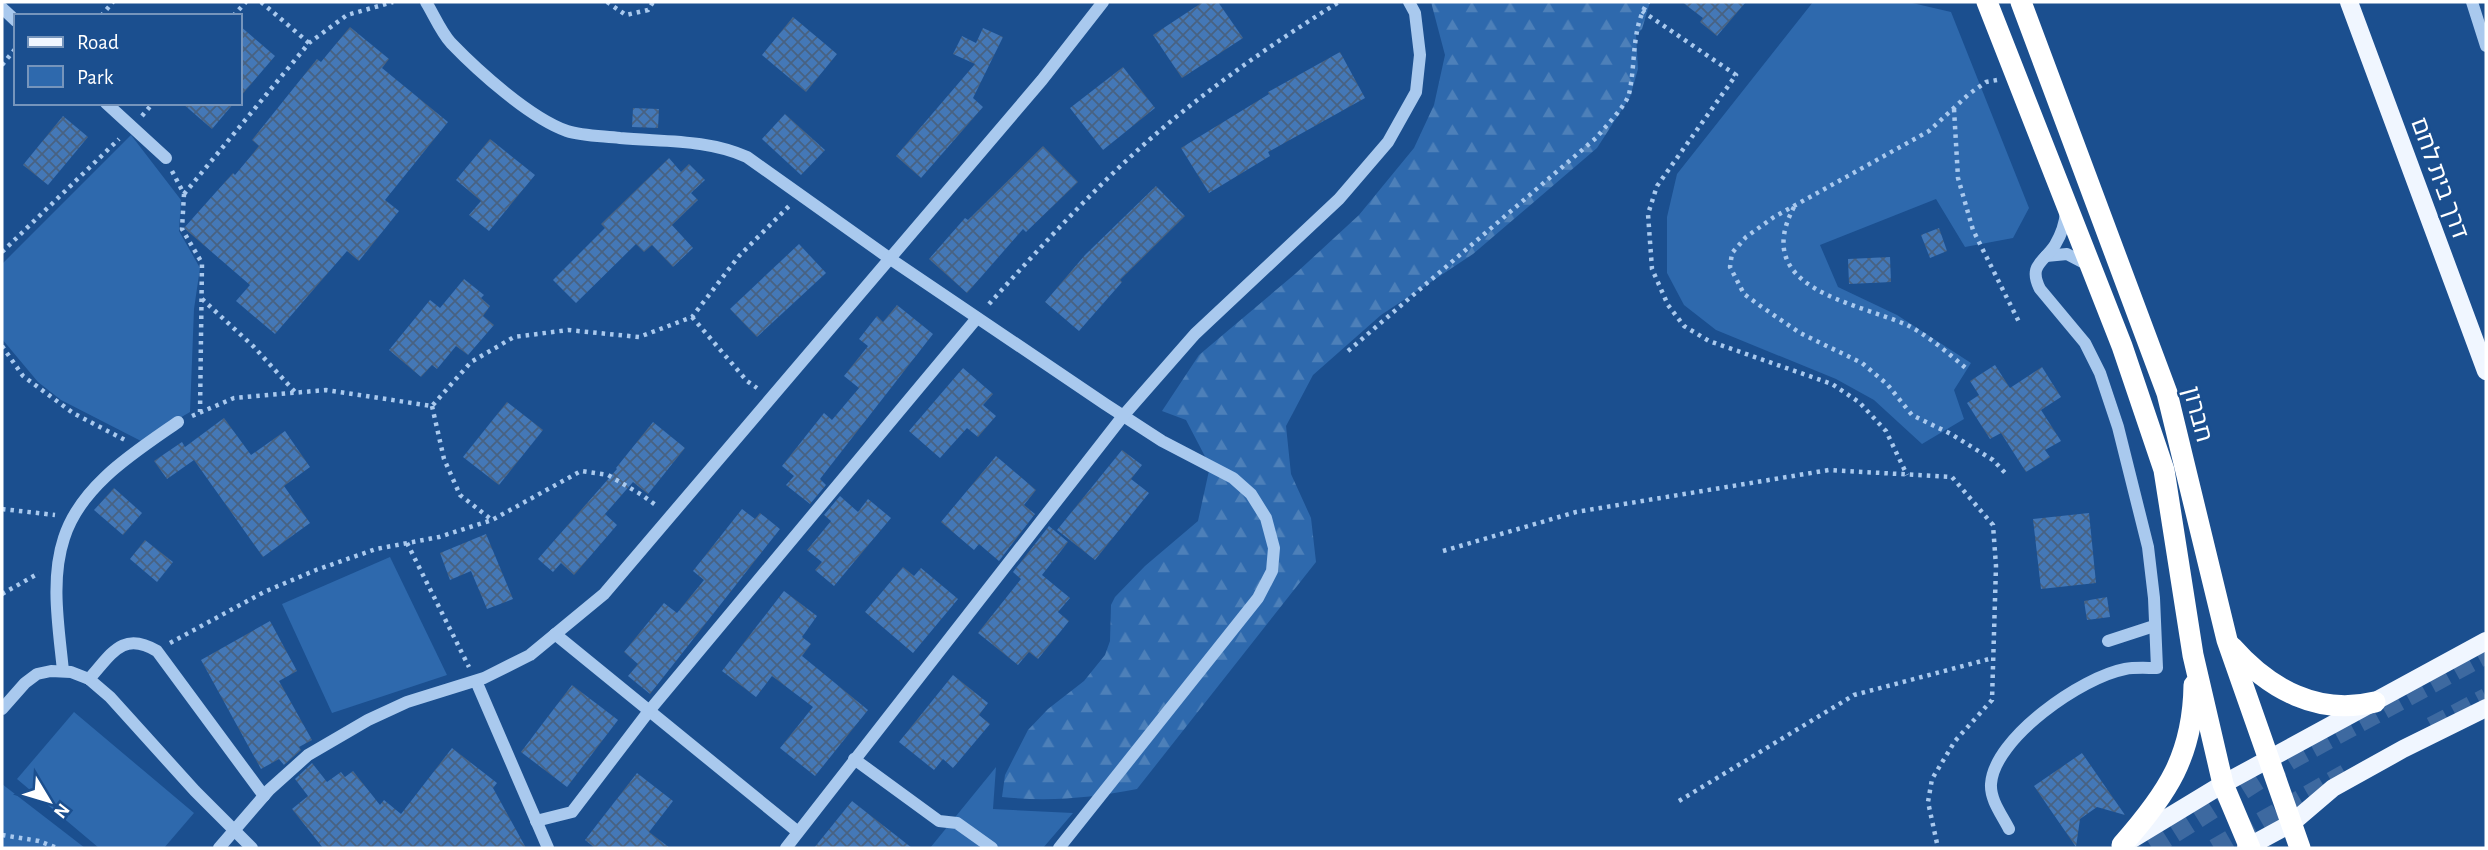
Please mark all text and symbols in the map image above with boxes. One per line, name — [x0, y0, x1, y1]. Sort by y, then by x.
legend — [14, 14, 242, 105]
text: Road — [77, 32, 119, 53]
text: Park — [77, 67, 114, 88]
street label: דרך בית לחם — [2406, 115, 2472, 242]
street label: חברון — [2178, 384, 2216, 445]
north arrow — [14, 766, 84, 836]
text: N — [50, 799, 73, 822]

